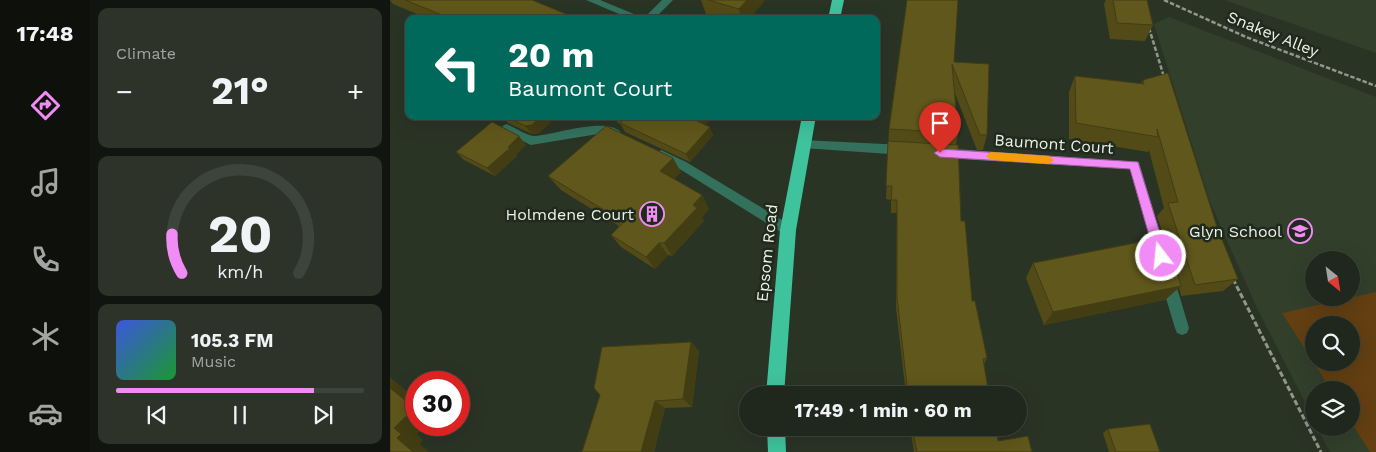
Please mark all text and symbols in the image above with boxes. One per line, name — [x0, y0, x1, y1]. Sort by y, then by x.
street label: Snakey Alley — [1225, 7, 1322, 61]
text: 17:48 — [16, 21, 74, 46]
text: 20 m — [508, 34, 594, 76]
icon: left — [425, 35, 490, 100]
text: Climate — [116, 44, 176, 63]
text: 21° — [211, 69, 269, 113]
text: − — [116, 75, 133, 108]
text: + — [347, 75, 364, 108]
text: Baumont Court — [508, 76, 672, 101]
icon: directions — [28, 88, 63, 123]
pin — [919, 102, 961, 153]
icon: arrive — [926, 109, 954, 137]
street label: Baumont Court — [994, 130, 1114, 158]
icon: music — [28, 165, 63, 200]
building icon: Holmdene Court — [639, 201, 665, 227]
street label: Epsom Road — [752, 203, 782, 303]
text: 20 — [208, 204, 272, 265]
place label: Holmdene Court — [506, 205, 634, 224]
school or university icon: Glyn School — [1287, 218, 1313, 244]
place label: Glyn School — [1189, 222, 1282, 241]
position arrow — [1134, 229, 1186, 281]
icon: phone — [28, 242, 63, 277]
north arrow — [1305, 251, 1360, 306]
map controls — [1305, 251, 1360, 436]
text: km/h — [217, 261, 263, 282]
button: search — [1305, 316, 1360, 371]
icon: climate — [28, 319, 63, 354]
text: 105.3 FM — [191, 329, 274, 352]
text: Music — [191, 352, 236, 371]
speed limit sign: 30 — [405, 371, 470, 436]
button: layers — [1305, 381, 1360, 436]
icon: car — [28, 396, 63, 431]
text: 17:49 · 1 min · 60 m — [794, 399, 972, 422]
icon: previous — [143, 401, 171, 429]
icon: pause — [226, 401, 254, 429]
icon: next — [309, 401, 337, 429]

